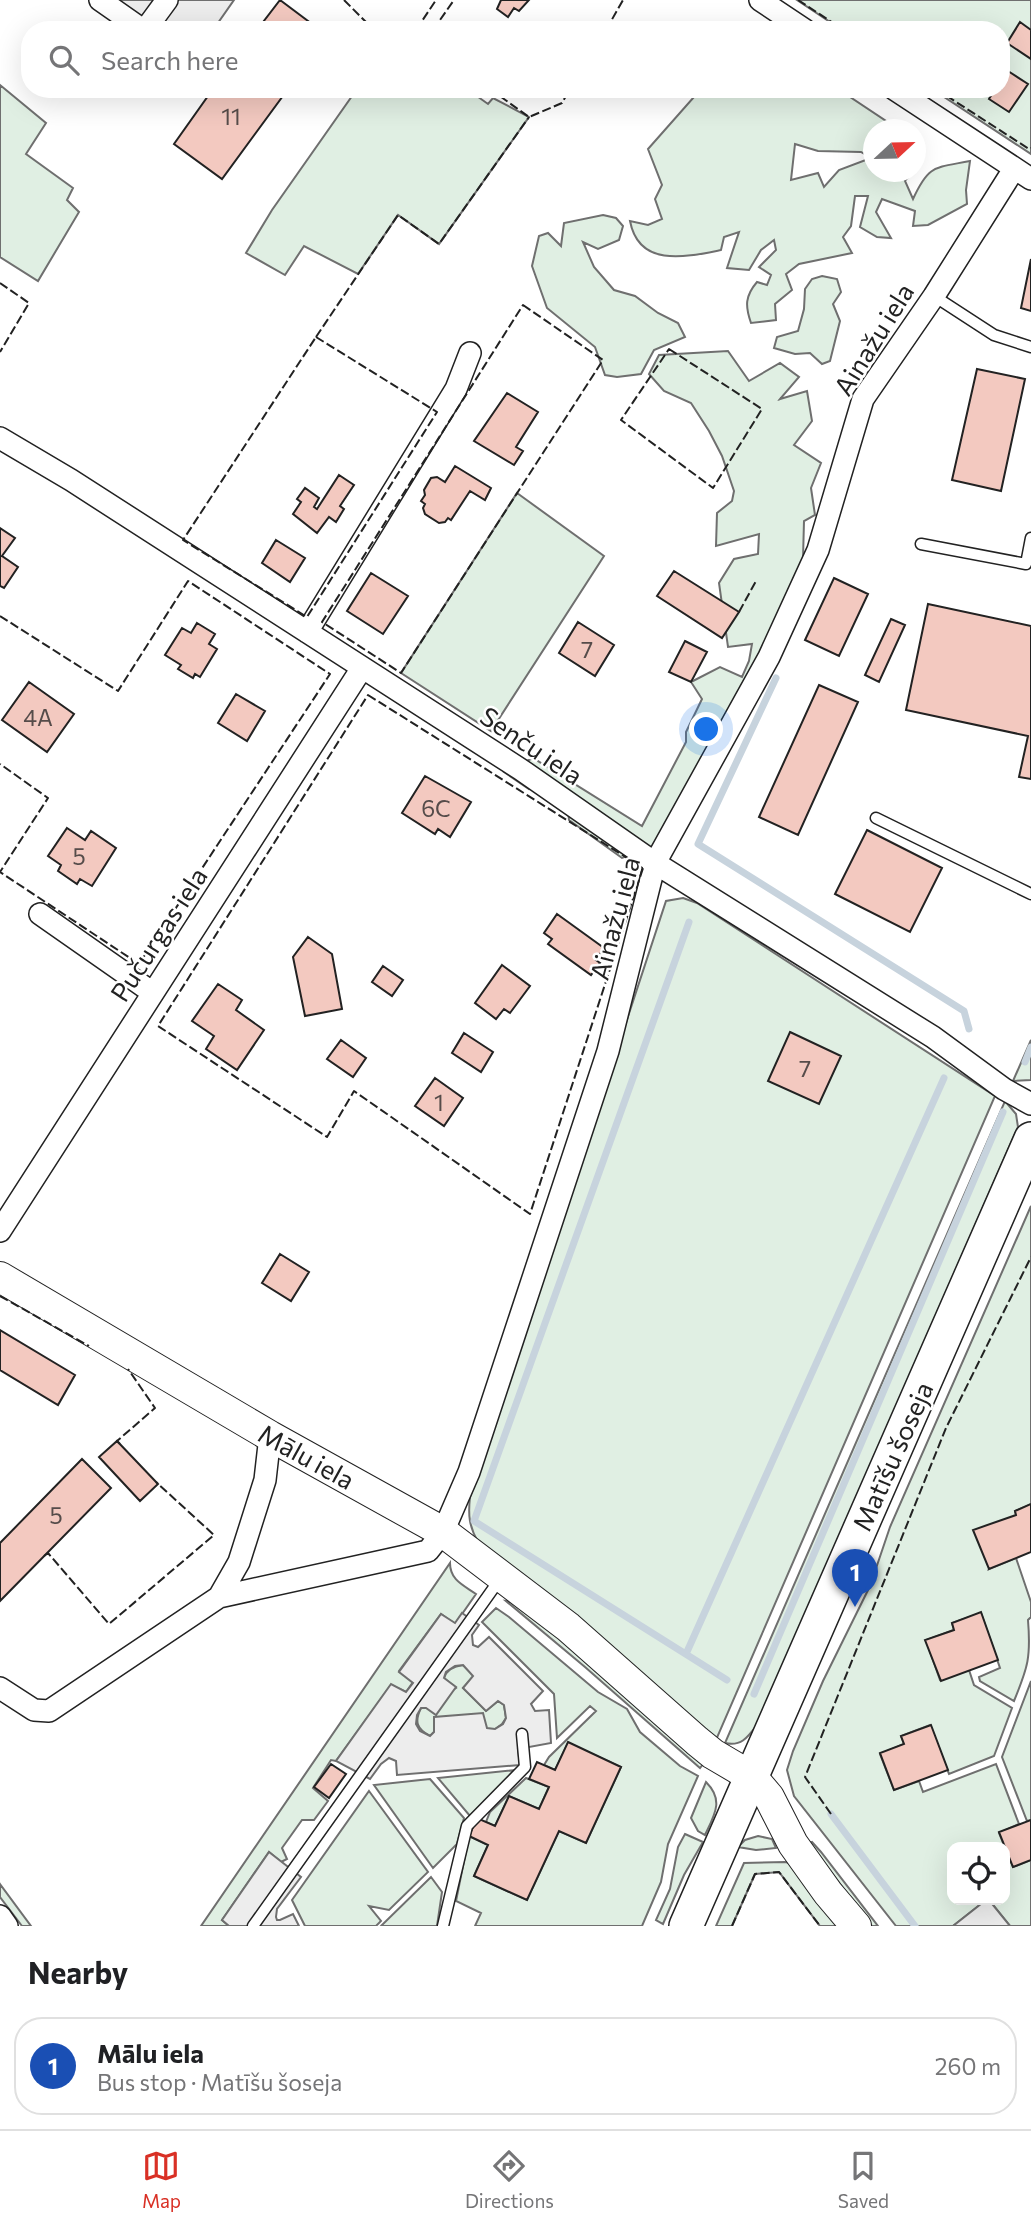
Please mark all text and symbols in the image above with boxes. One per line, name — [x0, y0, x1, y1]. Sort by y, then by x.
search box — [21, 21, 1010, 98]
icon: search — [45, 41, 83, 79]
text: Search here — [101, 44, 239, 75]
house number: 11 — [221, 102, 241, 130]
north arrow — [863, 119, 926, 182]
street label: Ainažu iela — [826, 277, 920, 401]
house number: 7 — [581, 635, 593, 663]
street label: Senču iela — [475, 699, 589, 791]
house number: 4A — [23, 703, 53, 731]
your location — [689, 712, 723, 746]
house number: 6C — [421, 794, 451, 822]
house number: 5 — [72, 842, 86, 870]
street label: Ainažu iela — [583, 853, 645, 983]
street label: Pučurgas iela — [103, 861, 213, 1007]
house number: 7 — [799, 1054, 811, 1082]
house number: 1 — [434, 1088, 444, 1116]
street label: Matīšu šoseja — [845, 1377, 939, 1535]
street label: Mālu iela — [254, 1417, 360, 1495]
house number: 5 — [49, 1501, 63, 1529]
pin: 1 — [832, 1549, 878, 1607]
map controls — [947, 1842, 1010, 1905]
button: locate — [947, 1842, 1010, 1905]
text: Nearby — [28, 1953, 128, 1990]
text: Mālu iela — [97, 2037, 204, 2068]
text: 1 — [48, 2052, 58, 2080]
text: 260 m — [935, 2052, 1001, 2080]
text: Bus stop · Matīšu šoseja — [97, 2068, 342, 2096]
tab: Map — [142, 2147, 181, 2212]
tab: Directions — [465, 2147, 554, 2212]
tab: Saved — [838, 2147, 889, 2212]

